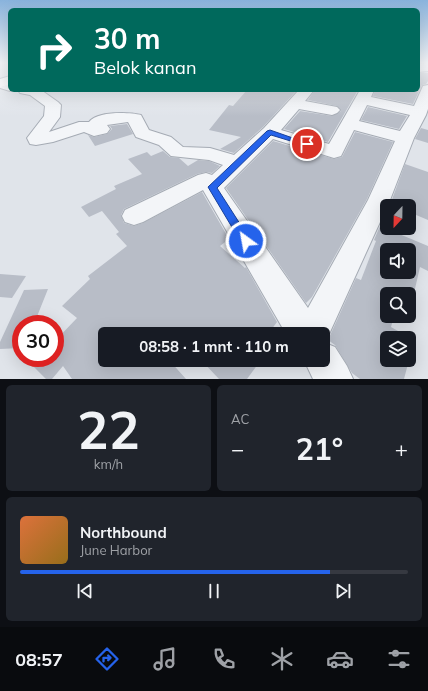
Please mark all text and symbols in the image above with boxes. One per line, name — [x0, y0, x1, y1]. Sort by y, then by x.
text: 30 m — [94, 21, 160, 56]
icon: right — [28, 24, 80, 76]
text: Belok kanan — [94, 56, 196, 79]
pin — [290, 127, 324, 161]
icon: arrive — [296, 133, 318, 155]
north arrow — [380, 199, 416, 235]
map controls — [380, 199, 416, 367]
position arrow — [225, 220, 267, 262]
button: sound — [380, 243, 416, 279]
button: search — [380, 287, 416, 323]
speed limit sign: 30 — [12, 315, 64, 367]
button: layers — [380, 331, 416, 367]
text: 08:58 · 1 mnt · 110 m — [139, 337, 289, 356]
text: 22 — [77, 397, 140, 462]
text: AC — [231, 411, 249, 427]
text: 21° — [296, 430, 343, 468]
text: − — [231, 435, 244, 463]
text: + — [395, 435, 408, 463]
text: km/h — [94, 456, 123, 472]
text: Northbound — [80, 523, 167, 542]
text: June Harbor — [80, 542, 152, 558]
icon: previous — [74, 580, 96, 602]
icon: pause — [203, 580, 225, 602]
icon: next — [332, 580, 354, 602]
icon: directions — [93, 645, 121, 673]
icon: music — [151, 645, 179, 673]
icon: phone — [210, 645, 238, 673]
icon: climate — [268, 645, 296, 673]
icon: car — [326, 645, 354, 673]
icon: filters — [385, 645, 413, 673]
text: 08:57 — [15, 648, 63, 671]

